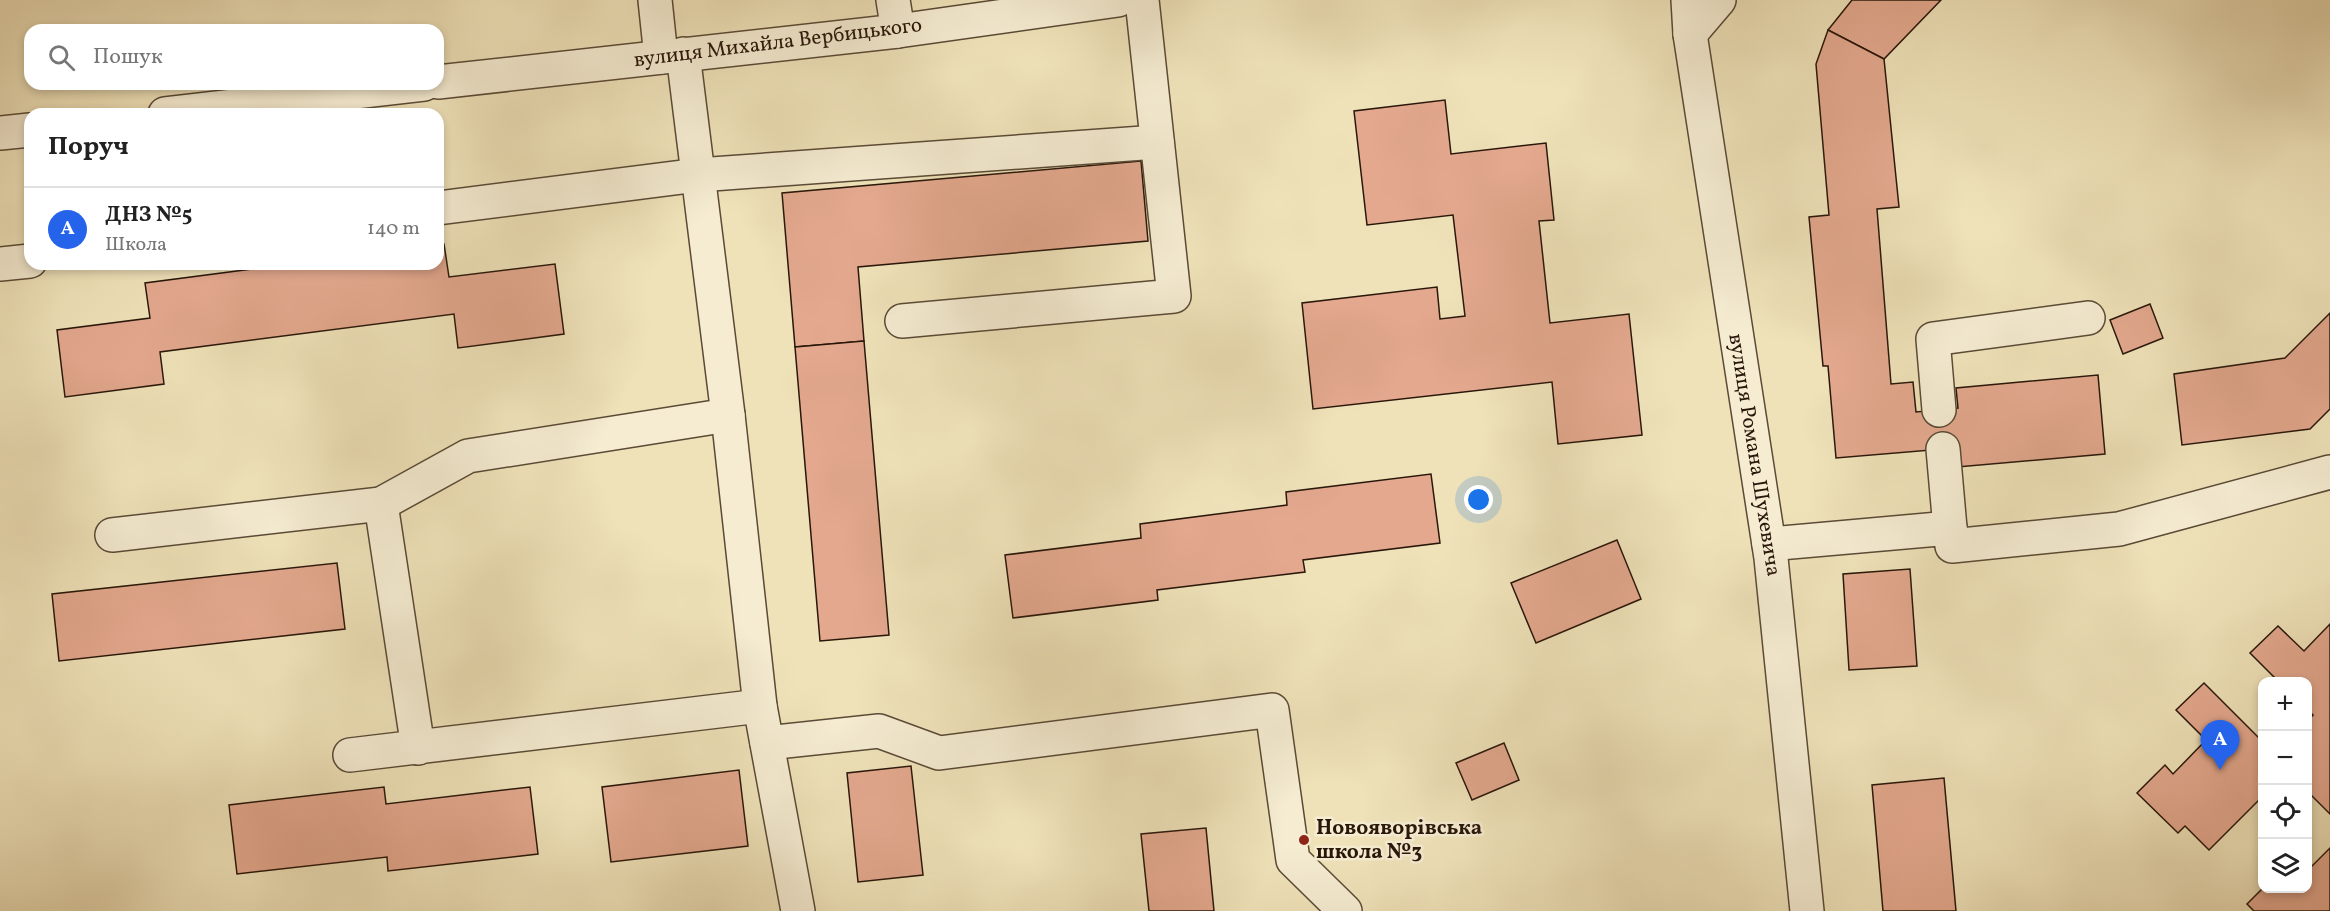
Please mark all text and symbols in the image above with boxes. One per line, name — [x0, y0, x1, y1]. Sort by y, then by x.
street label: вулиця Михайла Вербицького — [632, 11, 924, 75]
search box — [24, 24, 444, 90]
icon: search — [45, 41, 78, 74]
text: Пошук — [93, 42, 163, 73]
text: Поруч — [48, 129, 129, 165]
text: ДНЗ №5 — [105, 200, 192, 231]
text: A — [60, 215, 75, 243]
text: 140 m — [367, 215, 420, 243]
text: Школа — [105, 231, 167, 259]
street label: вулиця Романа Шухевича — [1720, 332, 1788, 578]
your location — [1464, 485, 1493, 514]
map controls — [2258, 677, 2312, 893]
button: + — [2258, 677, 2312, 731]
pin: A — [2200, 720, 2240, 770]
button: − — [2258, 731, 2312, 785]
button: locate — [2258, 785, 2312, 839]
place label: Новояворівська школа №3 — [1316, 814, 1482, 867]
marker: Новояворівська школа №3 — [1297, 833, 1311, 847]
button: layers — [2258, 839, 2312, 893]

